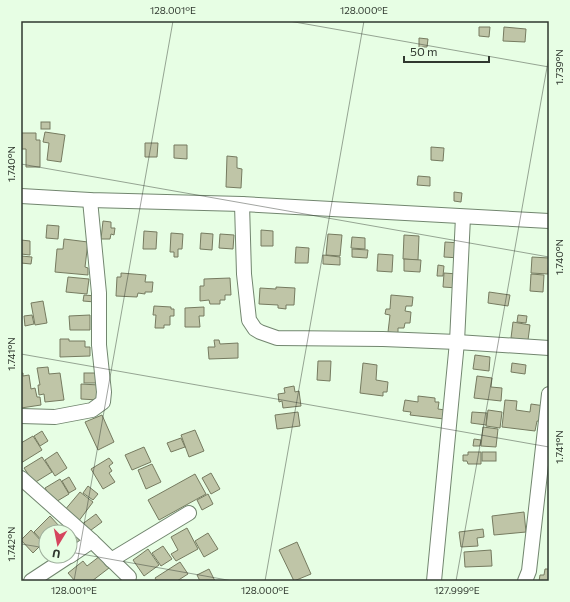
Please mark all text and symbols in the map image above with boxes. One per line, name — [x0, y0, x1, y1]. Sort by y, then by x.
text: 128.001°E — [150, 4, 196, 16]
text: 128.000°E — [340, 4, 388, 16]
scale bar — [404, 38, 489, 64]
text: 50 m — [410, 44, 438, 58]
text: 1.739°N — [553, 49, 565, 85]
text: 1.740°N — [5, 146, 17, 182]
text: 1.740°N — [553, 239, 565, 275]
text: 1.741°N — [5, 337, 17, 371]
text: 1.741°N — [553, 430, 565, 464]
north arrow — [38, 524, 78, 564]
text: 1.742°N — [5, 527, 17, 561]
text: U — [51, 547, 61, 561]
text: 128.001°E — [51, 584, 97, 596]
text: 128.000°E — [241, 584, 289, 596]
text: 127.999°E — [434, 584, 480, 596]

